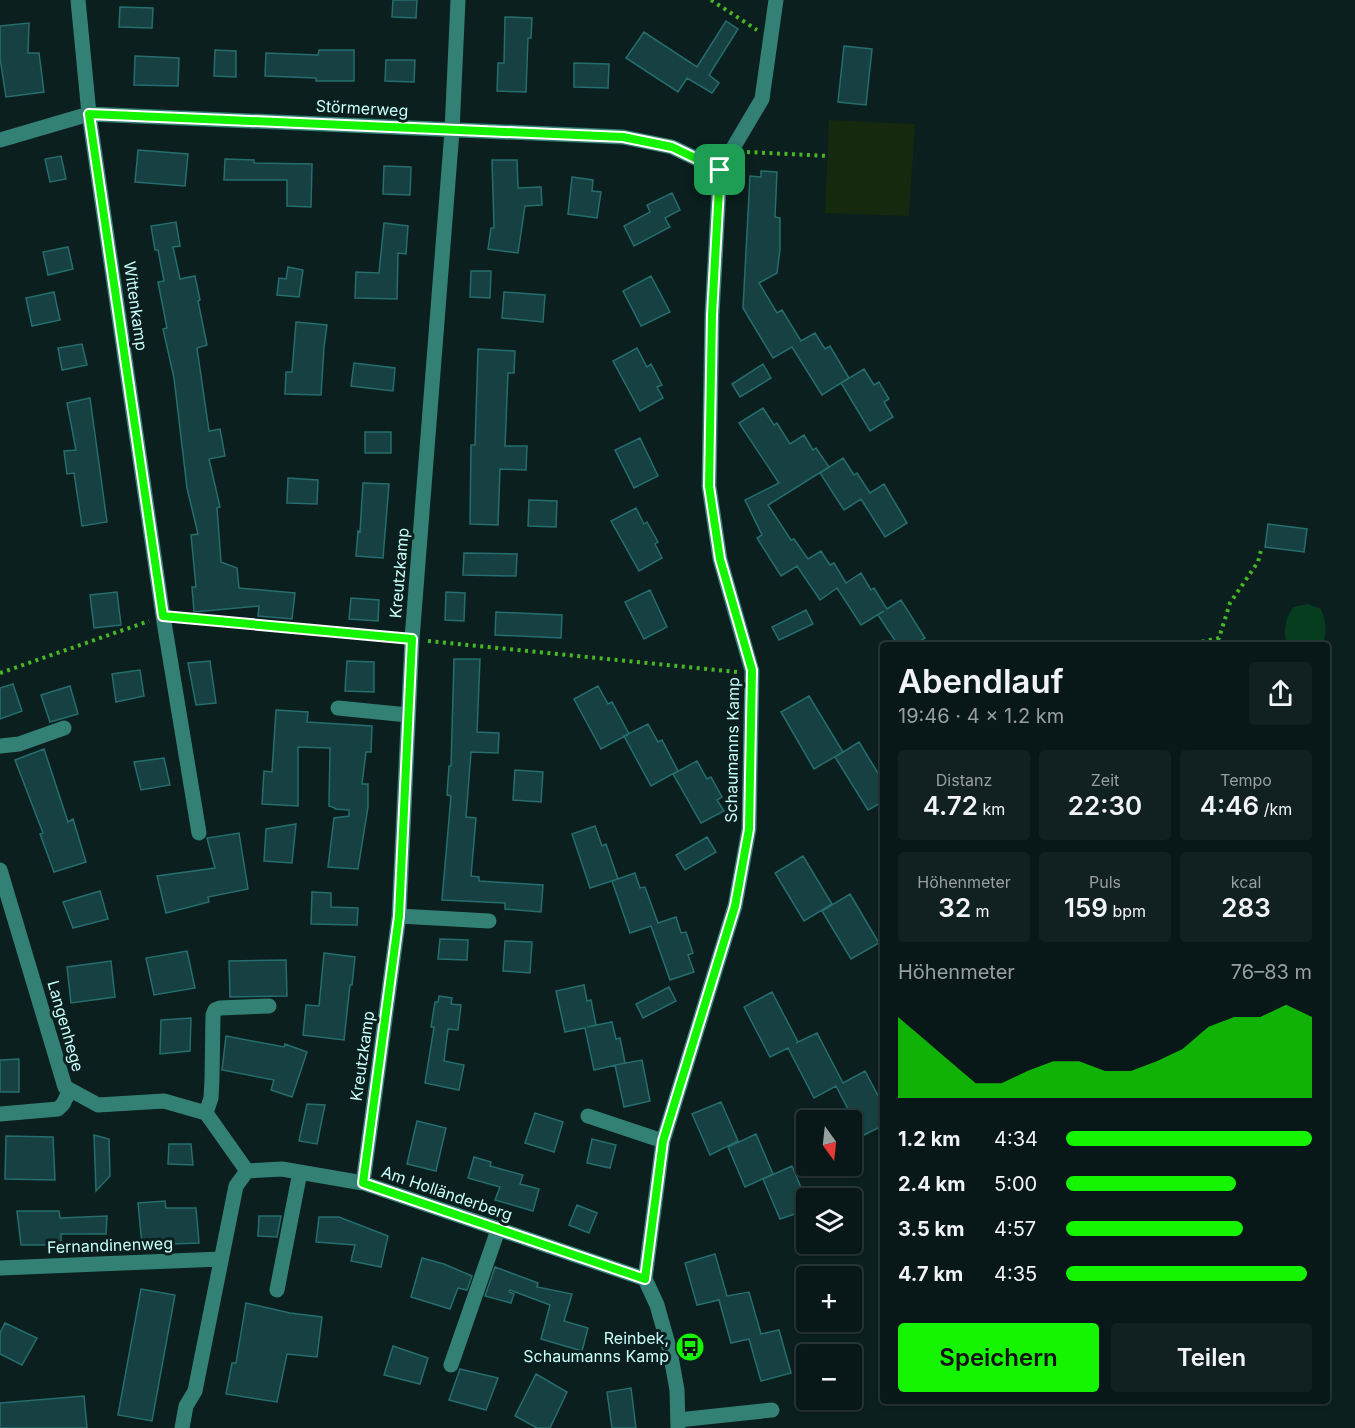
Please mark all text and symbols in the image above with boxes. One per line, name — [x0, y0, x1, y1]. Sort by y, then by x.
street label: Störmerweg — [315, 96, 409, 120]
pin — [694, 144, 745, 195]
icon: arrive — [703, 153, 736, 186]
street label: Wittenkamp — [120, 260, 152, 352]
street label: Kreutzkamp — [385, 527, 413, 619]
text: Abendlauf — [898, 661, 1064, 701]
button: share — [1249, 662, 1312, 725]
street label: Schaumanns Kamp — [721, 677, 743, 823]
text: 19:46 · 4 × 1.2 km — [898, 704, 1064, 728]
text: Distanz — [936, 770, 992, 790]
text: Zeit — [1091, 770, 1119, 790]
text: Tempo — [1220, 770, 1272, 790]
text: 4.72 — [923, 790, 978, 821]
text: 22:30 — [1068, 790, 1142, 821]
text: 4:46 — [1200, 790, 1259, 821]
text: km — [978, 799, 1005, 819]
text: /km — [1259, 799, 1292, 819]
text: Höhenmeter — [917, 872, 1011, 892]
text: Puls — [1089, 872, 1121, 892]
text: kcal — [1231, 872, 1261, 892]
text: 32 — [938, 892, 971, 923]
text: 159 — [1064, 892, 1108, 923]
text: 283 — [1221, 892, 1271, 923]
text: m — [971, 901, 990, 921]
text: bpm — [1108, 901, 1146, 921]
text: Höhenmeter — [898, 960, 1015, 984]
text: 76–83 m — [1231, 960, 1312, 984]
street label: Langenhege — [43, 978, 89, 1074]
street label: Kreutzkamp — [346, 1010, 378, 1102]
north arrow — [796, 1110, 862, 1176]
map controls — [796, 1110, 862, 1410]
text: 1.2 km — [898, 1127, 961, 1151]
text: 4:34 — [994, 1127, 1038, 1151]
street label: Am Holländerberg — [379, 1161, 515, 1225]
text: 2.4 km — [898, 1172, 965, 1196]
text: 5:00 — [994, 1172, 1037, 1196]
button: layers — [796, 1188, 862, 1254]
text: 3.5 km — [898, 1217, 964, 1241]
text: 4:57 — [994, 1217, 1036, 1241]
street label: Fernandinenweg — [47, 1233, 173, 1257]
text: 4.7 km — [898, 1262, 963, 1286]
text: 4:35 — [994, 1262, 1037, 1286]
button: + — [796, 1266, 862, 1332]
button: Speichern — [898, 1323, 1099, 1392]
button: Teilen — [1111, 1323, 1312, 1392]
place label: Reinbek, Schaumanns Kamp — [523, 1328, 669, 1366]
bus stop icon: Reinbek, Schaumanns Kamp — [674, 1331, 706, 1363]
button: − — [796, 1344, 862, 1410]

